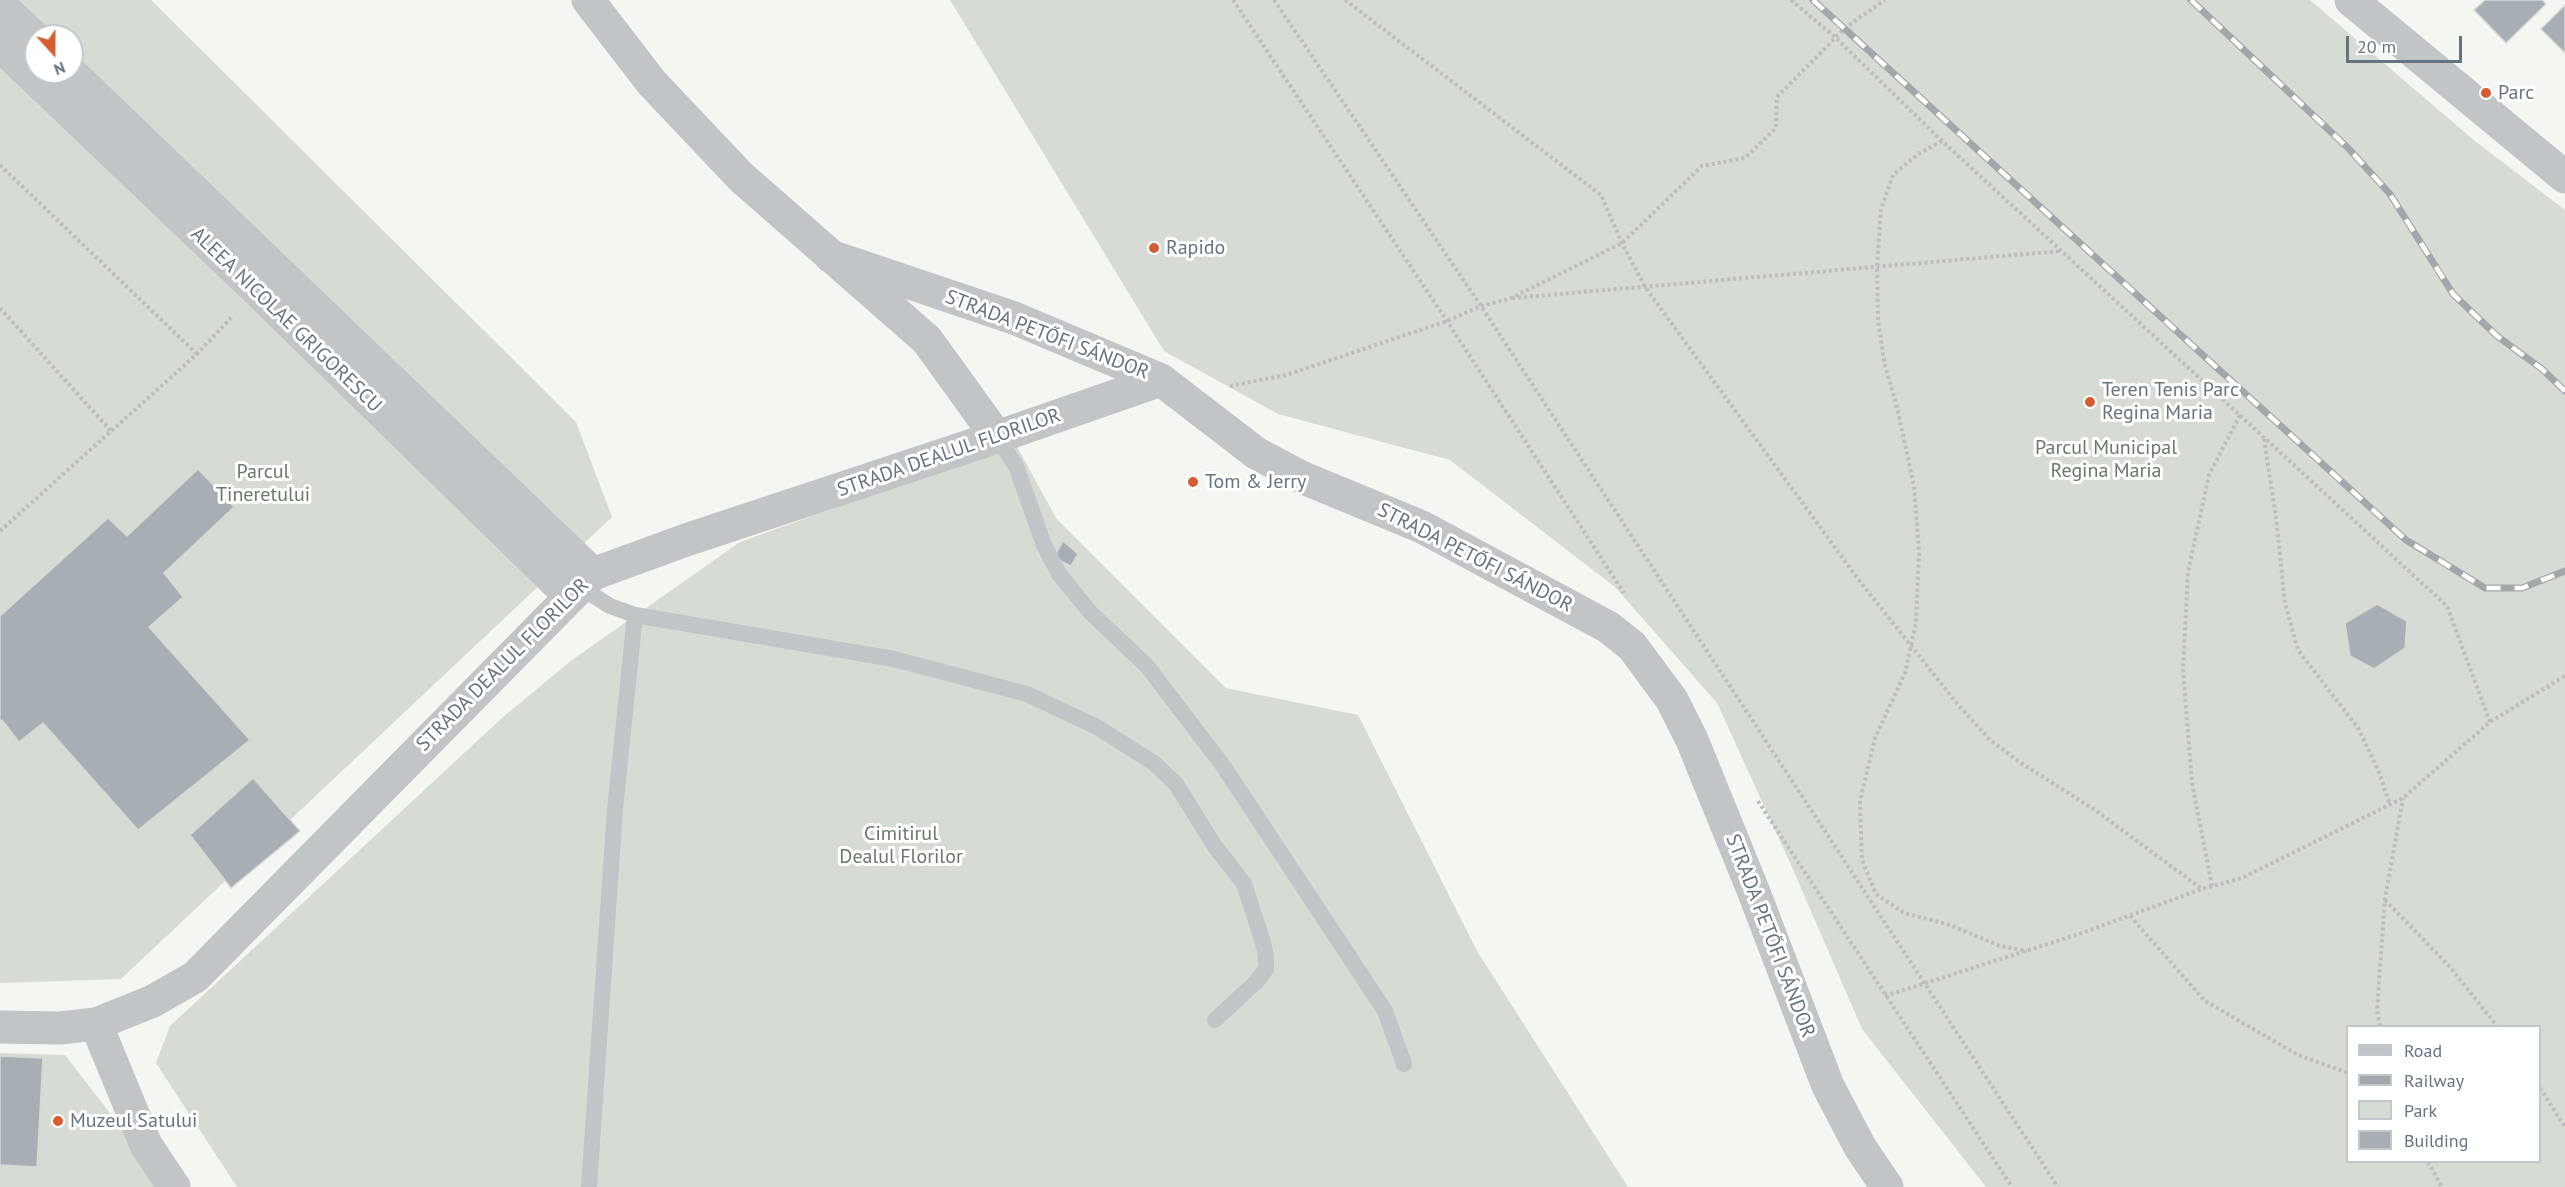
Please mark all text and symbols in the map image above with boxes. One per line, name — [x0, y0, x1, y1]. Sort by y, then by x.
north arrow — [24, 24, 84, 84]
scale bar — [2349, 24, 2464, 62]
text: 20 m — [2357, 35, 2396, 58]
text: N — [51, 58, 68, 80]
place label: Parc — [2498, 81, 2534, 105]
marker: Parc — [2479, 86, 2493, 100]
street label: ALEEA NICOLAE GRIGORESCU — [186, 222, 386, 418]
place label: Rapido — [1166, 236, 1225, 260]
marker: Rapido — [1147, 241, 1161, 255]
street label: STRADA PETŐFI SÁNDOR — [942, 285, 1152, 385]
place label: Teren Tenis Parc Regina Maria — [2102, 378, 2239, 425]
marker: Teren Tenis Parc Regina Maria — [2083, 395, 2097, 409]
street label: STRADA DEALUL FLORILOR — [834, 404, 1064, 502]
park label: Parcul Municipal Regina Maria — [2035, 436, 2177, 483]
park label: Parcul Tineretului — [216, 460, 310, 507]
place label: Tom & Jerry — [1205, 470, 1306, 494]
marker: Tom & Jerry — [1186, 475, 1200, 489]
street label: STRADA PETŐFI SÁNDOR — [1373, 498, 1577, 618]
street label: STRADA DEALUL FLORILOR — [412, 574, 594, 756]
park label: Cimitirul Dealul Florilor — [839, 822, 963, 869]
street label: STRADA PETŐFI SÁNDOR — [1720, 831, 1820, 1041]
legend — [2346, 1025, 2541, 1163]
text: Road — [2404, 1039, 2442, 1062]
text: Railway — [2404, 1069, 2464, 1092]
text: Park — [2404, 1099, 2437, 1122]
place label: Muzeul Satului — [70, 1109, 197, 1133]
marker: Muzeul Satului — [51, 1114, 65, 1128]
text: Building — [2404, 1129, 2468, 1152]

